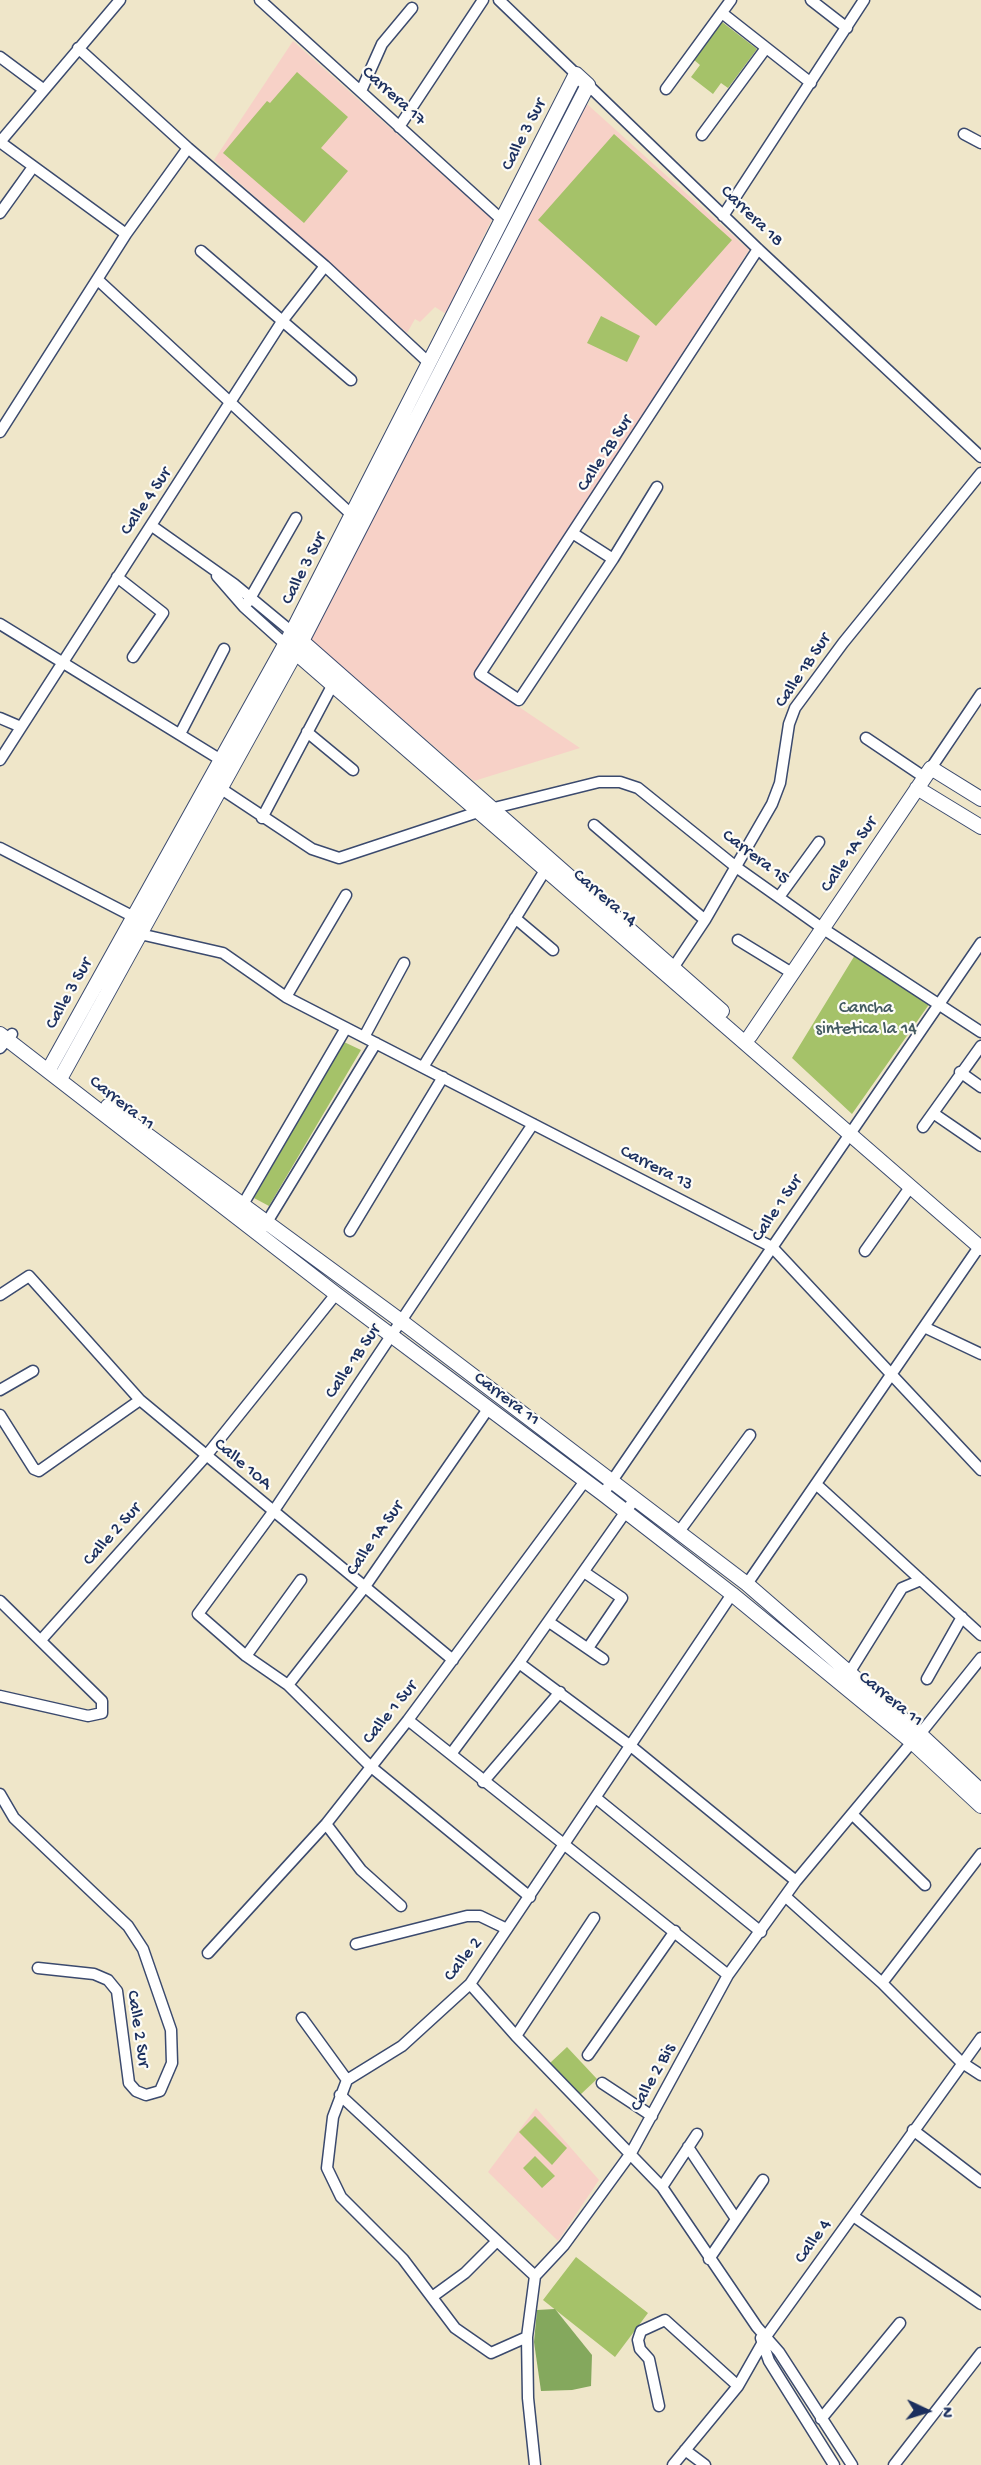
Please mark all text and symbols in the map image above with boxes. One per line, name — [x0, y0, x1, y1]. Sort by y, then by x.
street label: Carrera 17 — [356, 63, 430, 131]
street label: Calle 3 Sur — [498, 95, 552, 175]
street label: Carrera 18 — [715, 182, 787, 252]
street label: Calle 2B Sur — [573, 412, 639, 496]
street label: Calle 4 Sur — [116, 464, 178, 540]
street label: Calle 3 Sur — [278, 529, 332, 609]
street label: Calle 1B Sur — [771, 630, 837, 712]
street label: Calle 1A Sur — [817, 813, 883, 897]
street label: Carrera 15 — [717, 826, 793, 890]
street label: Carrera 14 — [567, 865, 641, 933]
street label: Calle 3 Sur — [42, 955, 98, 1033]
park label: Cancha sintetica la 14 — [815, 998, 917, 1040]
street label: Carrera 11 — [84, 1072, 158, 1136]
street label: Carrera 13 — [616, 1141, 696, 1197]
street label: Calle 1 Sur — [748, 1171, 808, 1247]
street label: Calle 1B Sur — [321, 1321, 387, 1403]
street label: Carrera 11 — [469, 1368, 543, 1432]
street label: Calle 10A — [209, 1434, 275, 1496]
street label: Calle 1A Sur — [342, 1497, 410, 1581]
street label: Calle 2 Sur — [79, 1499, 147, 1571]
street label: Carrera 11 — [853, 1667, 927, 1733]
street label: Calle 1 Sur — [359, 1677, 423, 1749]
street label: Calle 2 — [440, 1934, 488, 1986]
street label: Calle 2 Sur — [120, 1989, 154, 2069]
street label: Calle 2 Bis — [627, 2040, 681, 2116]
street label: Calle 4 — [791, 2216, 837, 2268]
north arrow — [897, 2381, 957, 2441]
text: N — [936, 2406, 955, 2418]

